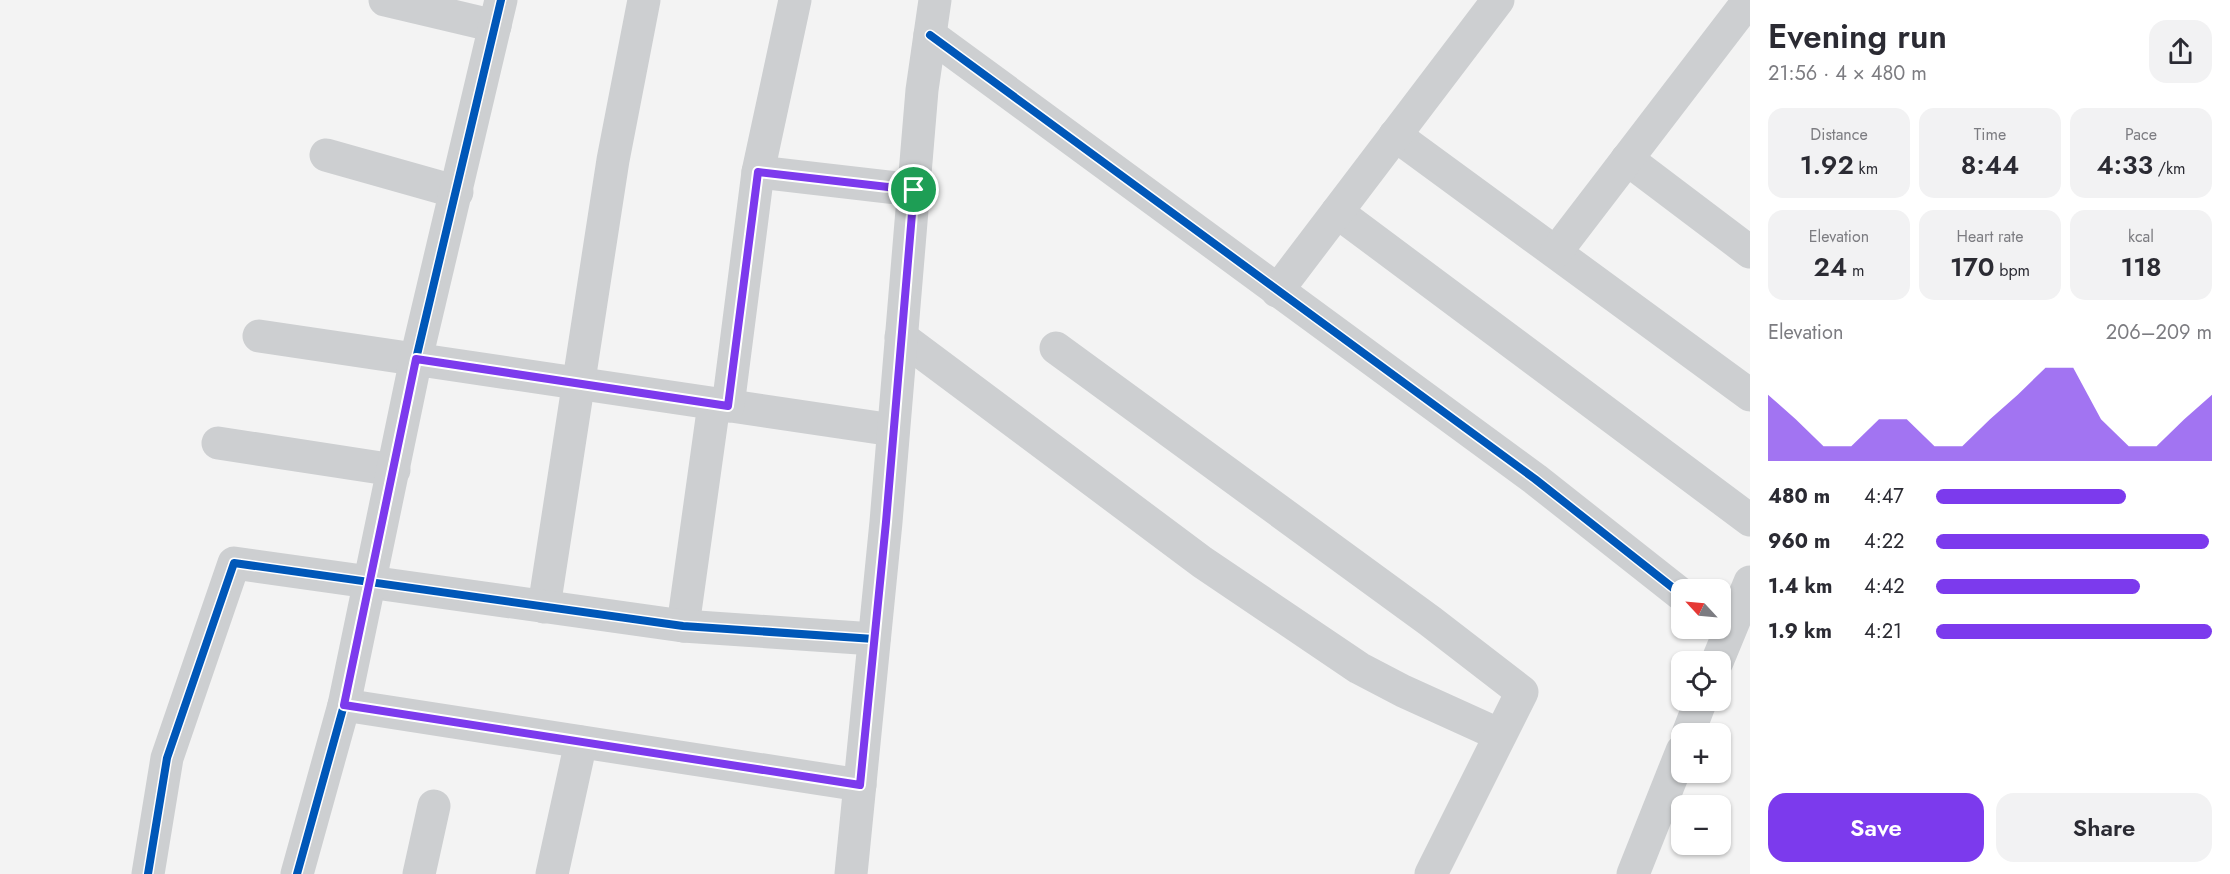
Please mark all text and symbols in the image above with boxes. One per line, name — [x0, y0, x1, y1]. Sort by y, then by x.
text: Evening run — [1768, 13, 1947, 60]
button: share — [2149, 20, 2212, 83]
text: 21:56 · 4 × 480 m — [1768, 59, 1927, 88]
text: Distance — [1810, 123, 1868, 146]
text: Time — [1974, 123, 2006, 146]
text: Pace — [2125, 123, 2157, 146]
text: 1.92 — [1800, 146, 1854, 184]
text: 8:44 — [1961, 146, 2019, 184]
text: 4:33 — [2096, 146, 2153, 184]
text: km — [1854, 157, 1878, 180]
text: /km — [2153, 157, 2186, 180]
pin — [888, 164, 939, 215]
icon: arrive — [897, 173, 930, 206]
text: Elevation — [1809, 225, 1869, 248]
text: Heart rate — [1957, 225, 2023, 248]
text: kcal — [2128, 225, 2154, 248]
text: 24 — [1814, 248, 1847, 286]
text: 170 — [1950, 248, 1995, 286]
text: 118 — [2120, 248, 2162, 286]
text: m — [1847, 259, 1864, 282]
text: bpm — [1995, 259, 2030, 282]
text: Elevation — [1768, 318, 1843, 347]
text: 206–209 m — [2106, 318, 2212, 347]
text: 480 m — [1768, 482, 1830, 511]
text: 4:47 — [1864, 482, 1904, 511]
text: 960 m — [1768, 527, 1830, 556]
text: 4:22 — [1864, 527, 1904, 556]
text: 1.4 km — [1768, 572, 1833, 601]
text: 4:42 — [1864, 572, 1905, 601]
north arrow — [1671, 579, 1731, 639]
map controls — [1671, 579, 1731, 855]
text: 1.9 km — [1768, 617, 1832, 646]
text: 4:21 — [1864, 617, 1902, 646]
button: locate — [1671, 651, 1731, 711]
button: + — [1671, 723, 1731, 783]
button: Save — [1768, 793, 1984, 862]
button: Share — [1996, 793, 2212, 862]
button: − — [1671, 795, 1731, 855]

